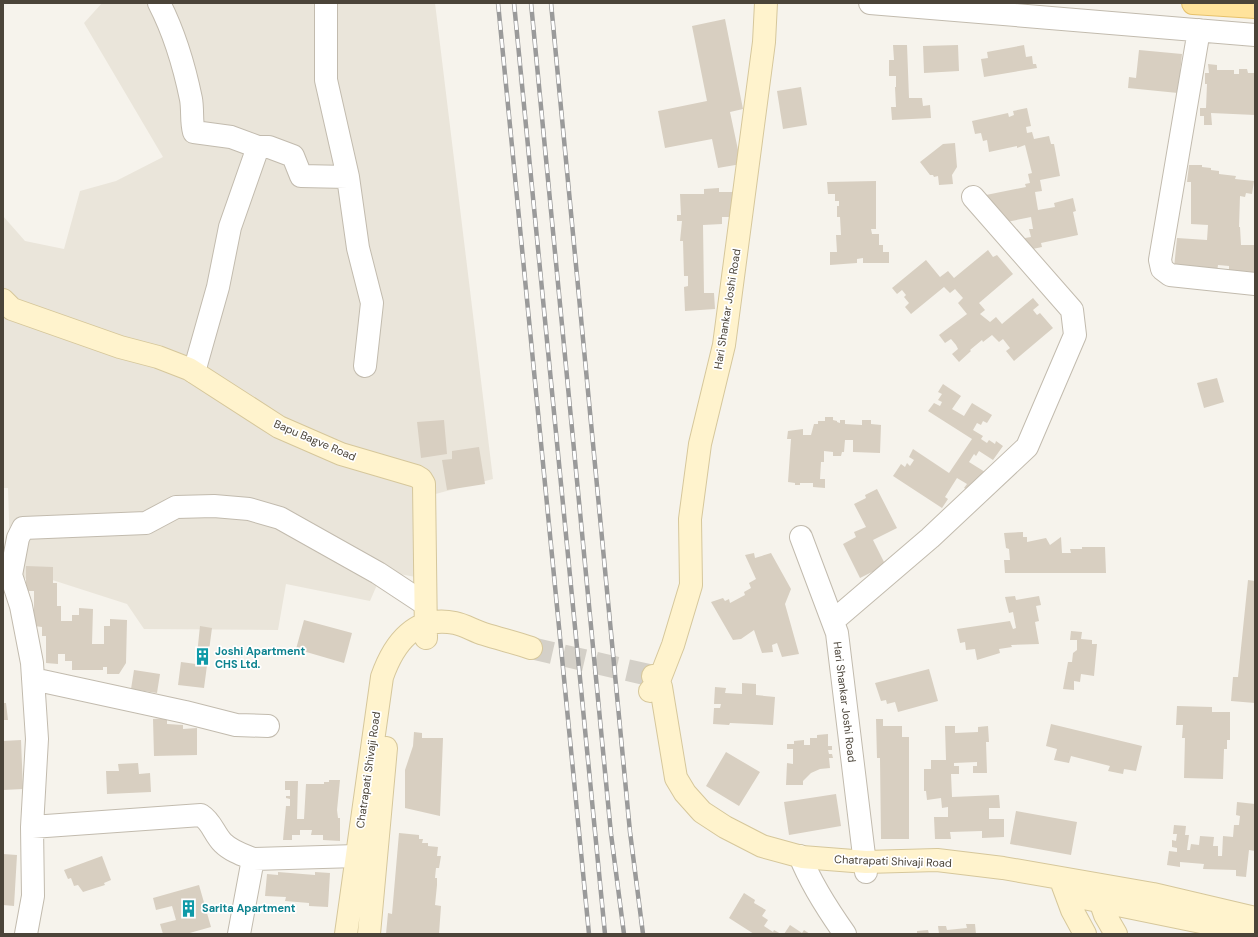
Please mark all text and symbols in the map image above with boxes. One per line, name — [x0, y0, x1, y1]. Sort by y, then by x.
street label: Hari Shankar Joshi Road — [711, 248, 743, 370]
street label: Bapu Bagve Road — [272, 416, 358, 464]
street label: Hari Shankar Joshi Road — [831, 641, 859, 763]
place label: Joshi Apartment CHS Ltd. — [215, 644, 305, 671]
building icon: Joshi Apartment CHS Ltd. — [192, 647, 212, 667]
street label: Chatrapati Shivaji Road — [353, 711, 383, 829]
street label: Chatrapati Shivaji Road — [834, 852, 952, 870]
building icon: Sarita Apartment — [179, 898, 199, 918]
place label: Sarita Apartment — [202, 901, 296, 915]

